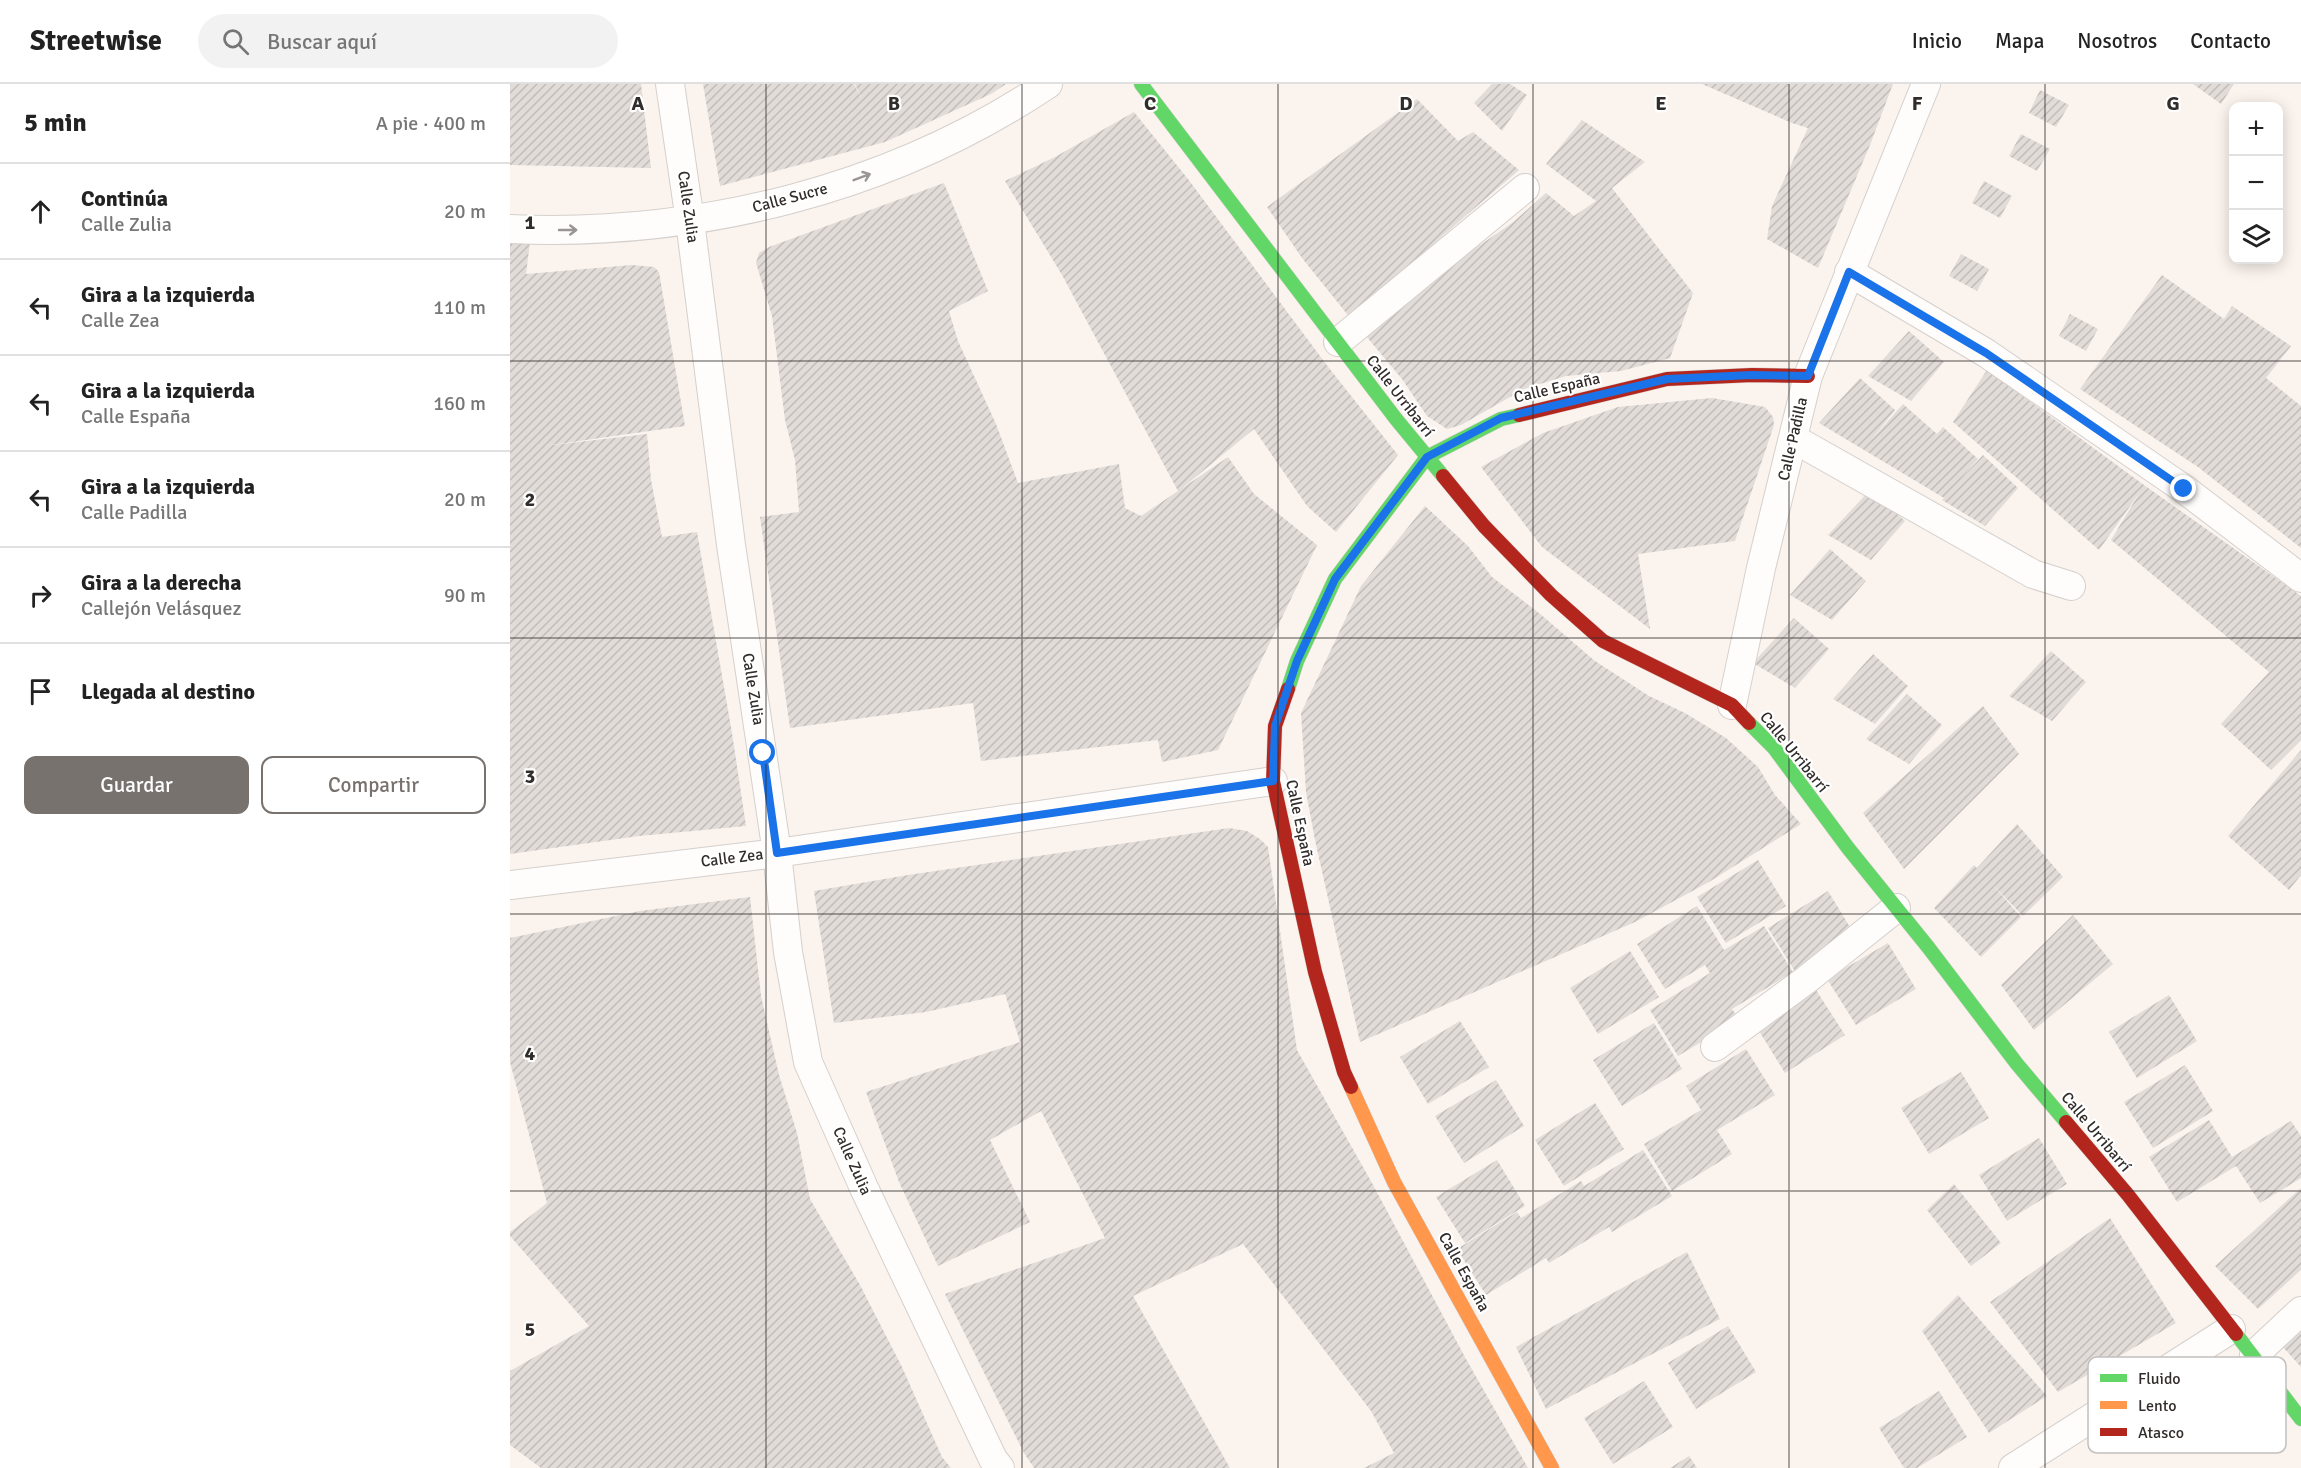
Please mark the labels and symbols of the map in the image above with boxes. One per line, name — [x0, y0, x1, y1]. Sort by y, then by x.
text: A — [632, 91, 645, 116]
text: B — [888, 91, 900, 116]
text: C — [1144, 91, 1156, 116]
text: D — [1399, 91, 1413, 116]
text: E — [1655, 91, 1667, 116]
text: F — [1912, 91, 1923, 116]
text: G — [2166, 91, 2180, 116]
street label: Calle Zulia — [673, 170, 703, 244]
one-way arrow — [852, 170, 871, 181]
street label: Calle Sucre — [750, 178, 830, 218]
text: 1 — [525, 210, 536, 235]
one-way arrow — [558, 224, 578, 236]
street label: Calle Urribarrí — [1362, 351, 1439, 441]
street label: Calle España — [1512, 368, 1602, 408]
street label: Calle Padilla — [1774, 395, 1812, 483]
route end — [2170, 475, 2196, 501]
text: 2 — [525, 487, 535, 512]
street label: Calle Zulia — [737, 652, 769, 726]
street label: Calle Urribarrí — [1755, 708, 1833, 797]
route start — [749, 739, 775, 765]
text: 3 — [525, 764, 535, 789]
street label: Calle España — [1281, 778, 1319, 868]
street label: Calle Zea — [700, 844, 764, 872]
text: 4 — [525, 1041, 536, 1066]
street label: Calle Urribarrí — [2057, 1088, 2136, 1177]
street label: Calle Zulia — [828, 1124, 876, 1198]
street label: Calle España — [1434, 1229, 1494, 1315]
text: 5 — [525, 1317, 535, 1342]
legend — [2088, 1357, 2286, 1453]
text: Fluido — [2138, 1369, 2181, 1389]
text: Lento — [2138, 1396, 2176, 1416]
text: Atasco — [2138, 1423, 2184, 1443]

